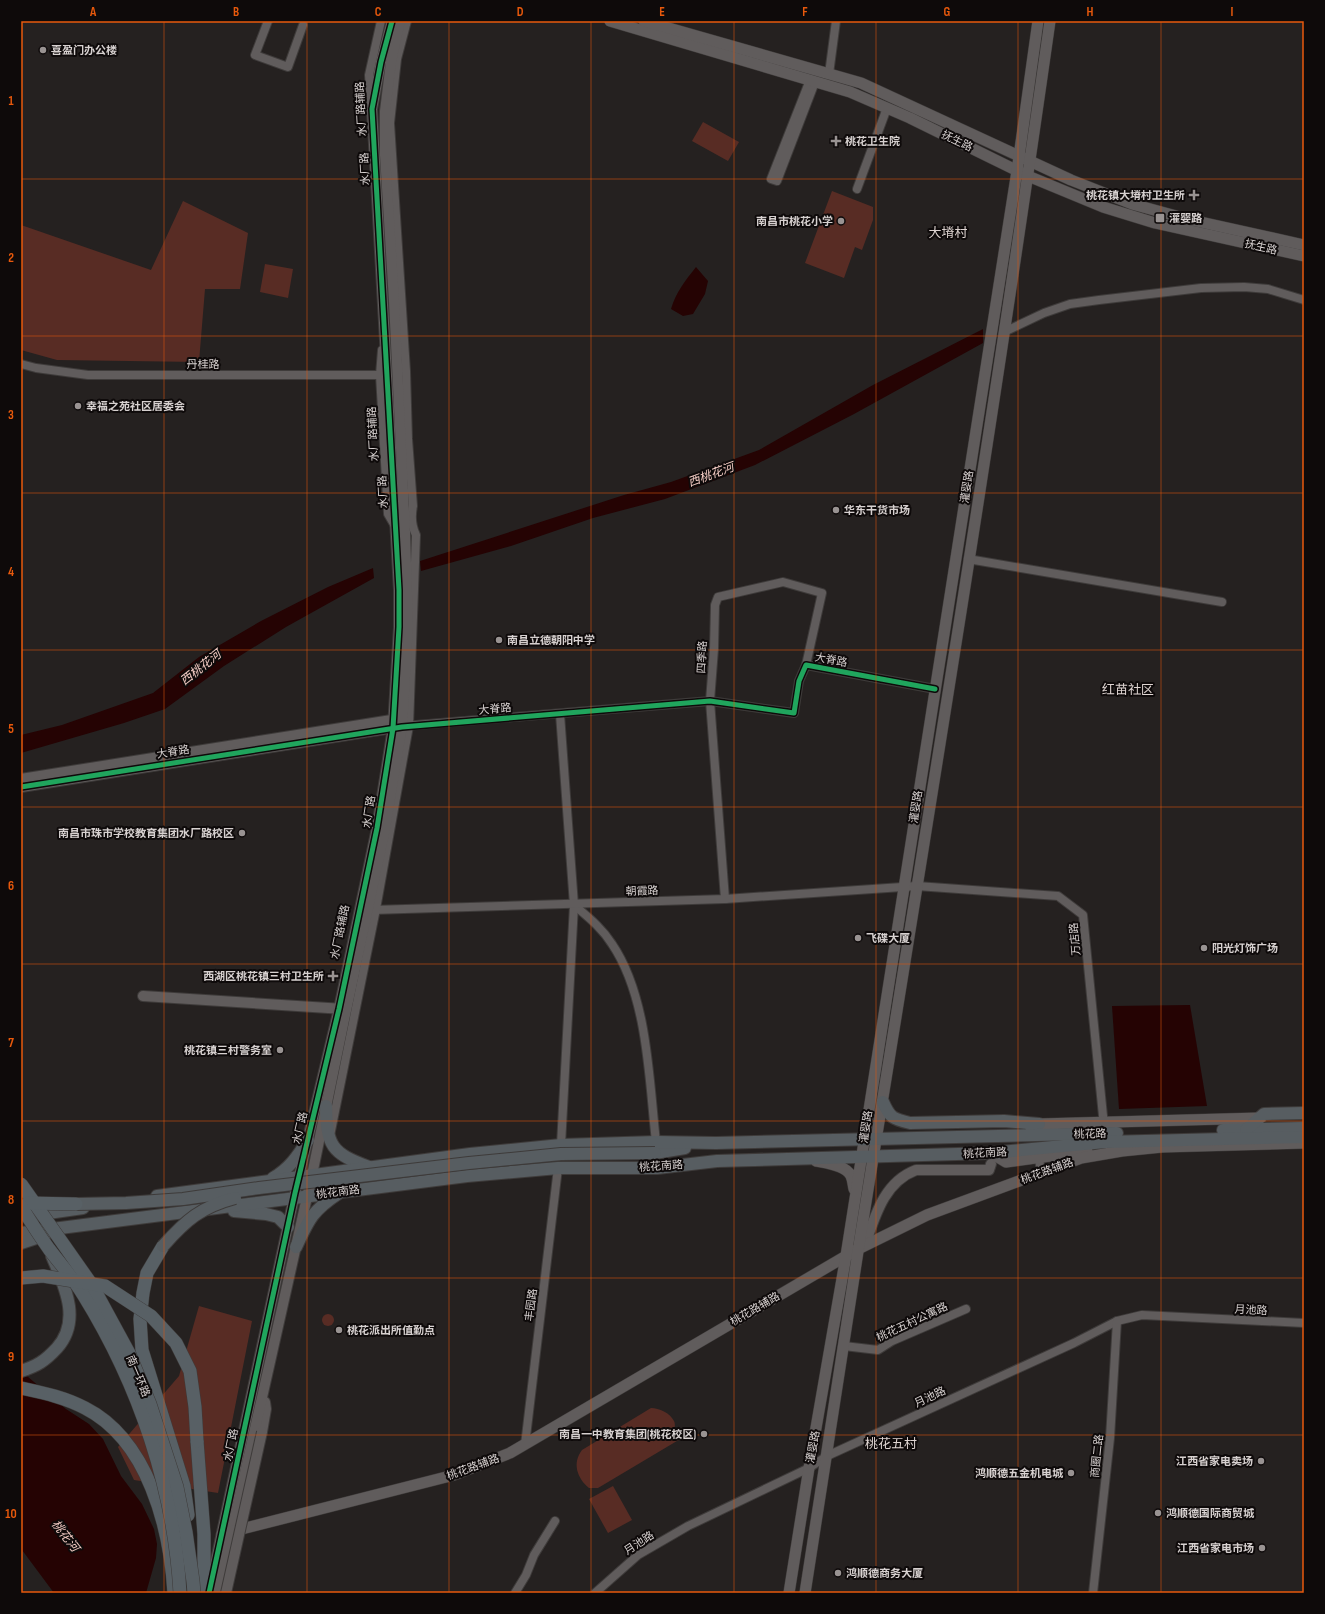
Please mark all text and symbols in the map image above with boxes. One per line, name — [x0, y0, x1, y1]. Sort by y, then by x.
text: A — [89, 4, 97, 20]
text: B — [233, 4, 239, 20]
text: C — [375, 4, 382, 20]
text: D — [517, 4, 524, 20]
text: E — [659, 4, 665, 20]
text: F — [802, 4, 808, 20]
text: G — [944, 4, 951, 20]
text: H — [1087, 4, 1094, 20]
text: I — [1231, 4, 1234, 20]
place label: 喜盈门办公楼 — [51, 44, 117, 57]
marker: 喜盈门办公楼 — [38, 45, 48, 55]
street label: 水厂路辅路 — [353, 81, 369, 137]
text: 1 — [8, 93, 14, 109]
street label: 抚生路 — [939, 128, 975, 154]
marker: 桃花卫生院 — [830, 135, 842, 147]
place label: 桃花卫生院 — [845, 135, 900, 148]
street label: 水厂路 — [358, 152, 372, 186]
place label: 桃花镇大塉村卫生所 — [1086, 189, 1185, 202]
marker: 桃花镇大塉村卫生所 — [1188, 189, 1200, 201]
marker: 灌婴路 — [1154, 212, 1166, 224]
place label: 灌婴路 — [1169, 212, 1203, 225]
place label: 南昌市桃花小学 — [756, 215, 833, 228]
marker: 南昌市桃花小学 — [836, 216, 846, 226]
district label: 大塉村 — [928, 225, 968, 241]
street label: 抚生路 — [1243, 237, 1279, 257]
text: 2 — [8, 250, 14, 266]
street label: 丹桂路 — [187, 358, 220, 371]
place label: 幸福之苑社区居委会 — [86, 400, 185, 413]
marker: 幸福之苑社区居委会 — [73, 401, 83, 411]
street label: 水厂路辅路 — [365, 406, 381, 462]
text: 3 — [8, 407, 14, 423]
water label: 西桃花河 — [686, 459, 738, 490]
street label: 灌婴路 — [958, 470, 976, 504]
street label: 水厂路 — [376, 475, 390, 509]
place label: 华东干货市场 — [844, 504, 910, 517]
marker: 华东干货市场 — [831, 505, 841, 515]
text: 4 — [8, 564, 14, 580]
place label: 南昌立德朝阳中学 — [507, 634, 595, 647]
marker: 南昌立德朝阳中学 — [494, 635, 504, 645]
street label: 四季路 — [695, 640, 709, 674]
water label: 西桃花河 — [177, 646, 226, 689]
street label: 大脊路 — [814, 651, 848, 669]
district label: 红苗社区 — [1102, 682, 1154, 698]
street label: 大脊路 — [478, 701, 512, 717]
text: 5 — [8, 721, 14, 737]
street label: 大脊路 — [156, 743, 190, 761]
street label: 灌婴路 — [907, 790, 925, 824]
street label: 水厂路 — [360, 795, 378, 829]
place label: 南昌市珠市学校教育集团水厂路校区 — [58, 827, 234, 840]
marker: 南昌市珠市学校教育集团水厂路校区 — [237, 828, 247, 838]
text: 6 — [8, 878, 14, 894]
street label: 朝霞路 — [625, 884, 659, 898]
street label: 水厂路辅路 — [328, 904, 352, 960]
street label: 万店路 — [1067, 922, 1083, 956]
place label: 飞碟大厦 — [866, 932, 910, 945]
marker: 飞碟大厦 — [853, 933, 863, 943]
place label: 阳光灯饰广场 — [1212, 942, 1278, 955]
marker: 阳光灯饰广场 — [1199, 943, 1209, 953]
place label: 西湖区桃花镇三村卫生所 — [203, 970, 324, 983]
marker: 西湖区桃花镇三村卫生所 — [327, 970, 339, 982]
text: 7 — [8, 1035, 14, 1051]
place label: 桃花镇三村警务室 — [184, 1044, 272, 1057]
marker: 桃花镇三村警务室 — [275, 1045, 285, 1055]
street label: 水厂路 — [290, 1110, 310, 1146]
street label: 灌婴路 — [857, 1110, 875, 1144]
street label: 桃花路 — [1073, 1127, 1107, 1141]
street label: 桃花南路 — [963, 1145, 1007, 1161]
street label: 桃花路辅路 — [1019, 1155, 1075, 1187]
street label: 桃花南路 — [639, 1158, 683, 1174]
street label: 桃花南路 — [315, 1183, 361, 1201]
text: 8 — [8, 1192, 14, 1208]
street label: 丰园路 — [523, 1288, 539, 1322]
street label: 桃花路辅路 — [728, 1290, 782, 1328]
street label: 桃花五村公寓路 — [874, 1300, 950, 1344]
street label: 月池路 — [1234, 1303, 1268, 1317]
place label: 桃花派出所值勤点 — [347, 1324, 435, 1337]
marker: 桃花派出所值勤点 — [334, 1325, 344, 1335]
text: 9 — [8, 1349, 14, 1365]
street label: 南一环路 — [123, 1353, 153, 1399]
street label: 月池路 — [912, 1384, 948, 1410]
street label: 水厂路 — [221, 1428, 241, 1462]
place label: 南昌一中教育集团(桃花校区) — [559, 1428, 696, 1441]
marker: 南昌一中教育集团(桃花校区) — [699, 1429, 709, 1439]
street label: 灌婴路 — [804, 1430, 822, 1464]
street label: 商圈二路 — [1088, 1433, 1106, 1479]
district label: 桃花五村 — [865, 1436, 917, 1452]
street label: 桃花路辅路 — [445, 1451, 501, 1483]
place label: 江西省家电卖场 — [1176, 1455, 1253, 1468]
marker: 江西省家电卖场 — [1256, 1456, 1266, 1466]
place label: 鸿顺德五金机电城 — [975, 1467, 1064, 1480]
marker: 鸿顺德五金机电城 — [1066, 1468, 1076, 1478]
text: 10 — [5, 1506, 17, 1522]
place label: 鸿顺德国际商贸城 — [1166, 1507, 1255, 1520]
marker: 鸿顺德国际商贸城 — [1153, 1508, 1163, 1518]
water label: 桃花河 — [48, 1517, 83, 1556]
street label: 月池路 — [622, 1529, 656, 1557]
place label: 江西省家电市场 — [1177, 1542, 1254, 1555]
marker: 江西省家电市场 — [1257, 1543, 1267, 1553]
place label: 鸿顺德商务大厦 — [846, 1567, 923, 1580]
marker: 鸿顺德商务大厦 — [833, 1568, 843, 1578]

